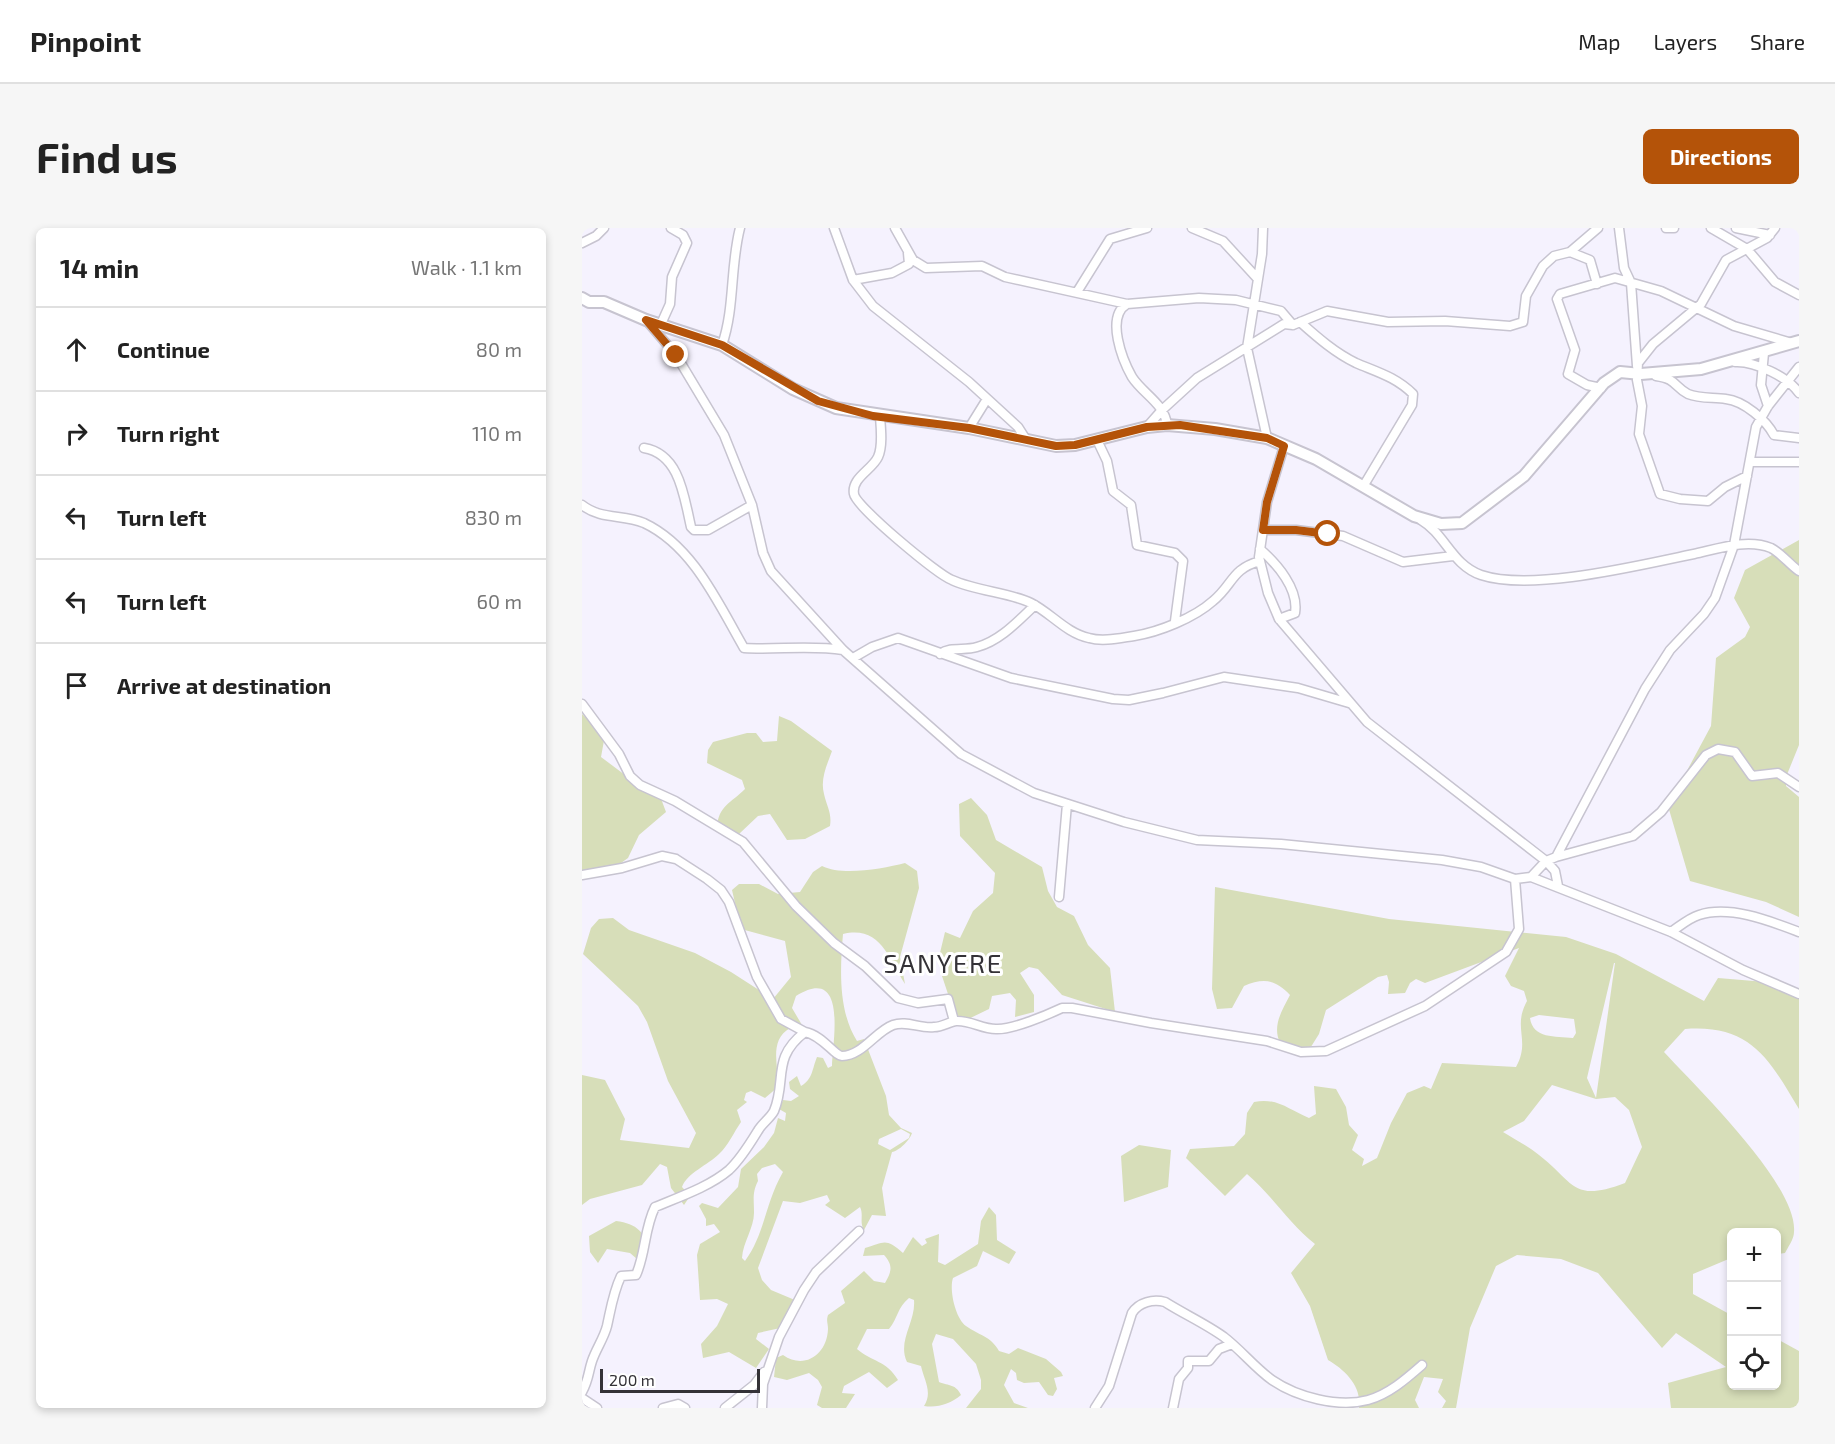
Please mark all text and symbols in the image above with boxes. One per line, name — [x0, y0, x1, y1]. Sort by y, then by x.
text: Pinpoint — [30, 24, 141, 58]
text: Map — [1578, 29, 1620, 54]
text: Layers — [1653, 29, 1717, 54]
text: Share — [1750, 29, 1805, 54]
button: Directions — [1643, 129, 1799, 184]
text: Find us — [36, 131, 178, 181]
text: 14 min — [60, 252, 139, 283]
text: Walk · 1.1 km — [411, 255, 522, 279]
icon: ahead — [60, 333, 93, 366]
text: Continue — [117, 336, 210, 362]
text: 80 m — [476, 337, 522, 361]
route end — [662, 341, 688, 367]
icon: right — [60, 417, 93, 450]
text: Turn right — [117, 420, 219, 446]
text: 110 m — [472, 421, 522, 445]
icon: left — [60, 501, 93, 534]
text: Turn left — [117, 504, 206, 530]
text: 830 m — [465, 505, 522, 529]
route start — [1314, 520, 1340, 546]
icon: left — [60, 585, 93, 618]
text: Turn left — [117, 588, 206, 614]
text: 60 m — [477, 589, 522, 613]
icon: arrive — [60, 669, 93, 702]
text: Arrive at destination — [117, 672, 331, 698]
district label: SANYERE — [883, 947, 1003, 978]
map controls — [1727, 1228, 1781, 1390]
button: + — [1727, 1228, 1781, 1282]
button: − — [1727, 1282, 1781, 1336]
button: locate — [1727, 1336, 1781, 1390]
scale bar — [600, 1366, 760, 1394]
text: 200 m — [609, 1370, 655, 1389]

